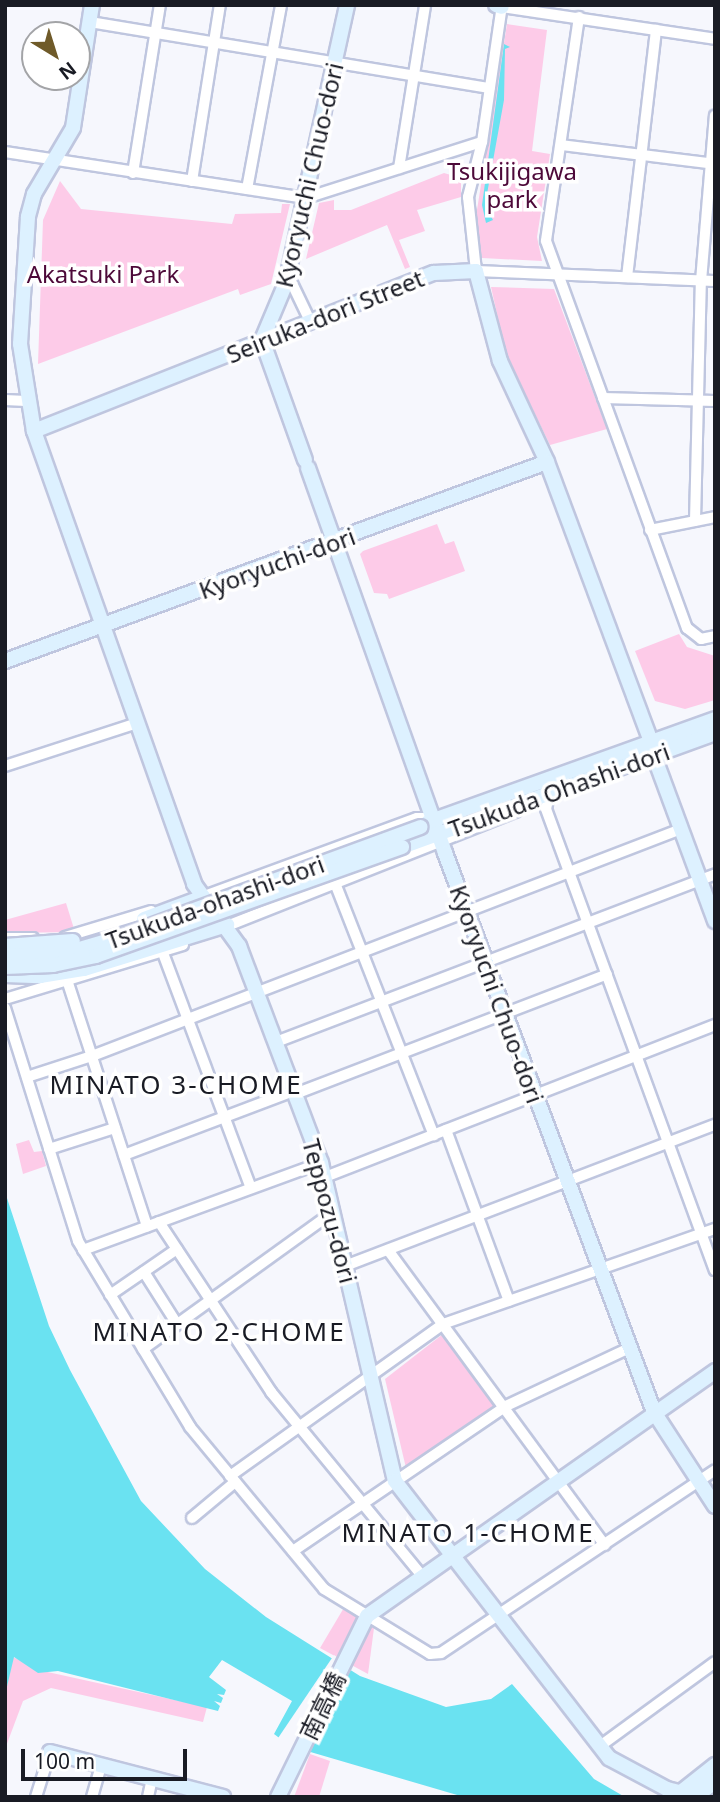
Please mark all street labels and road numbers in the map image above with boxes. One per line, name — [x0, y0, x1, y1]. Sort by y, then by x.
street label: Kyoryuchi Chuo-dori — [269, 60, 349, 290]
street label: Seiruka-dori Street — [222, 263, 428, 369]
street label: Kyoryuchi-dori — [195, 521, 359, 605]
street label: Tsukuda Ohashi-dori — [445, 737, 673, 843]
street label: Tsukuda-ohashi-dori — [102, 849, 328, 955]
street label: Kyoryuchi Chuo-dori — [444, 881, 550, 1107]
street label: Teppozu-dori — [297, 1136, 363, 1286]
street label: 南高橋 — [293, 1667, 351, 1745]

